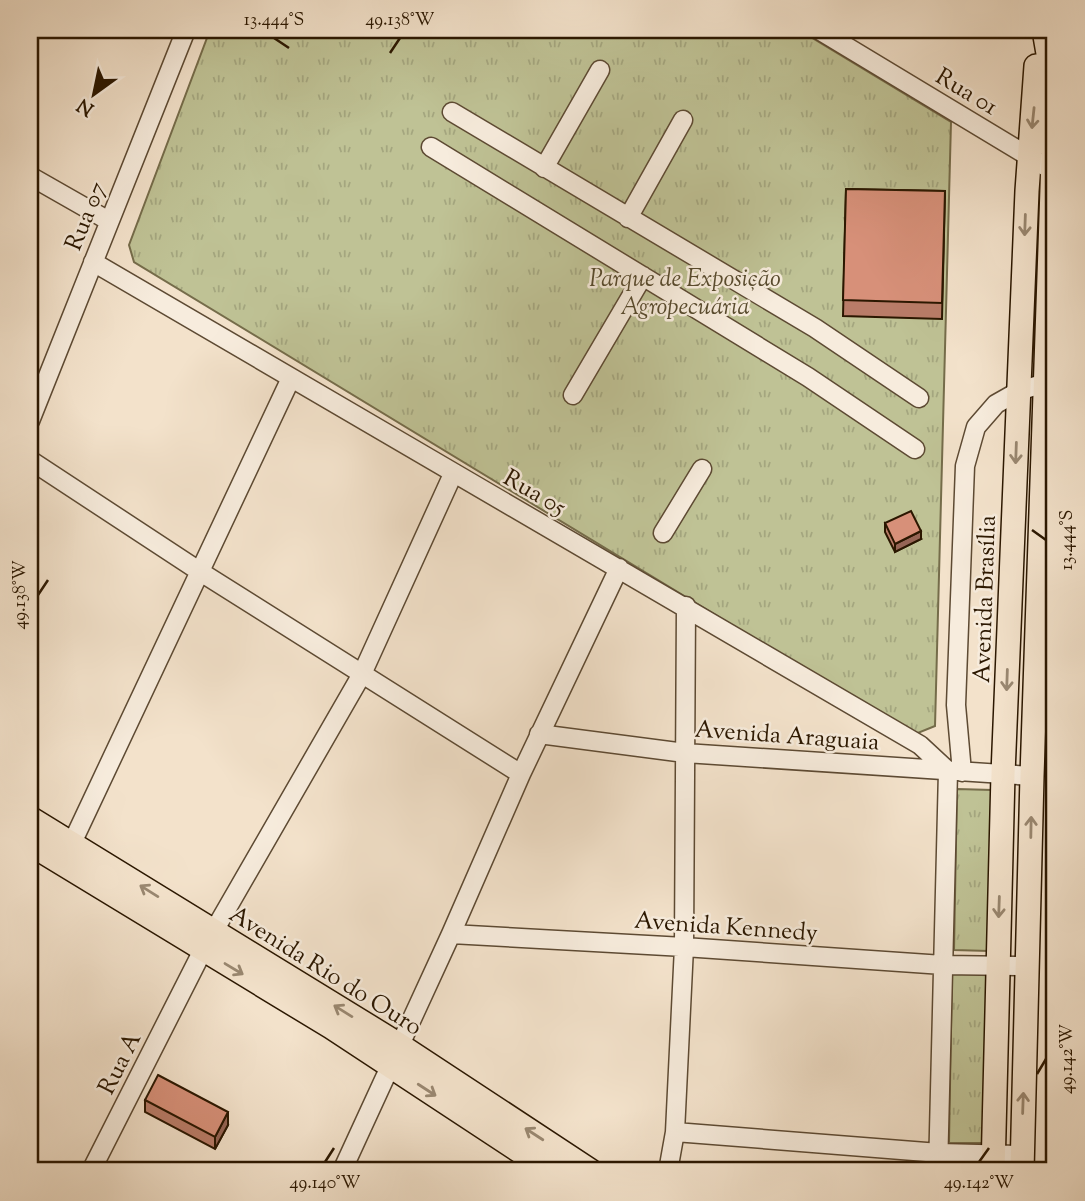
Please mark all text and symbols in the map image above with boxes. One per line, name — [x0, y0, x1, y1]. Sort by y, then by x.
text: 13.444°S — [244, 8, 304, 34]
text: 49.138°W — [365, 8, 435, 34]
north arrow — [60, 60, 130, 130]
street label: Rua 01 — [928, 61, 1004, 125]
text: N — [72, 91, 100, 122]
one-way arrow — [1026, 106, 1039, 129]
street label: Rua 07 — [58, 177, 116, 256]
one-way arrow — [1019, 214, 1032, 237]
park label: Parque de Exposição Agropecuária — [589, 263, 781, 325]
one-way arrow — [1010, 441, 1023, 464]
street label: Rua 05 — [496, 462, 572, 525]
text: 13.444°S — [1055, 510, 1081, 570]
street label: Avenida Brasília — [966, 515, 1006, 684]
text: 49.138°W — [8, 560, 34, 630]
one-way arrow — [1001, 668, 1014, 691]
street label: Avenida Araguaia — [693, 714, 880, 760]
one-way arrow — [1024, 815, 1037, 838]
one-way arrow — [140, 884, 160, 898]
one-way arrow — [993, 896, 1006, 919]
street label: Avenida Rio do Ouro — [222, 898, 428, 1045]
street label: Avenida Kennedy — [633, 905, 819, 951]
one-way arrow — [224, 962, 244, 976]
one-way arrow — [334, 1003, 353, 1018]
text: 49.142°W — [1055, 1024, 1081, 1094]
street label: Rua A — [91, 1026, 151, 1101]
one-way arrow — [416, 1083, 436, 1097]
one-way arrow — [1016, 1092, 1029, 1115]
one-way arrow — [525, 1127, 545, 1141]
text: 49.140°W — [289, 1171, 361, 1197]
text: 49.142°W — [944, 1171, 1014, 1197]

